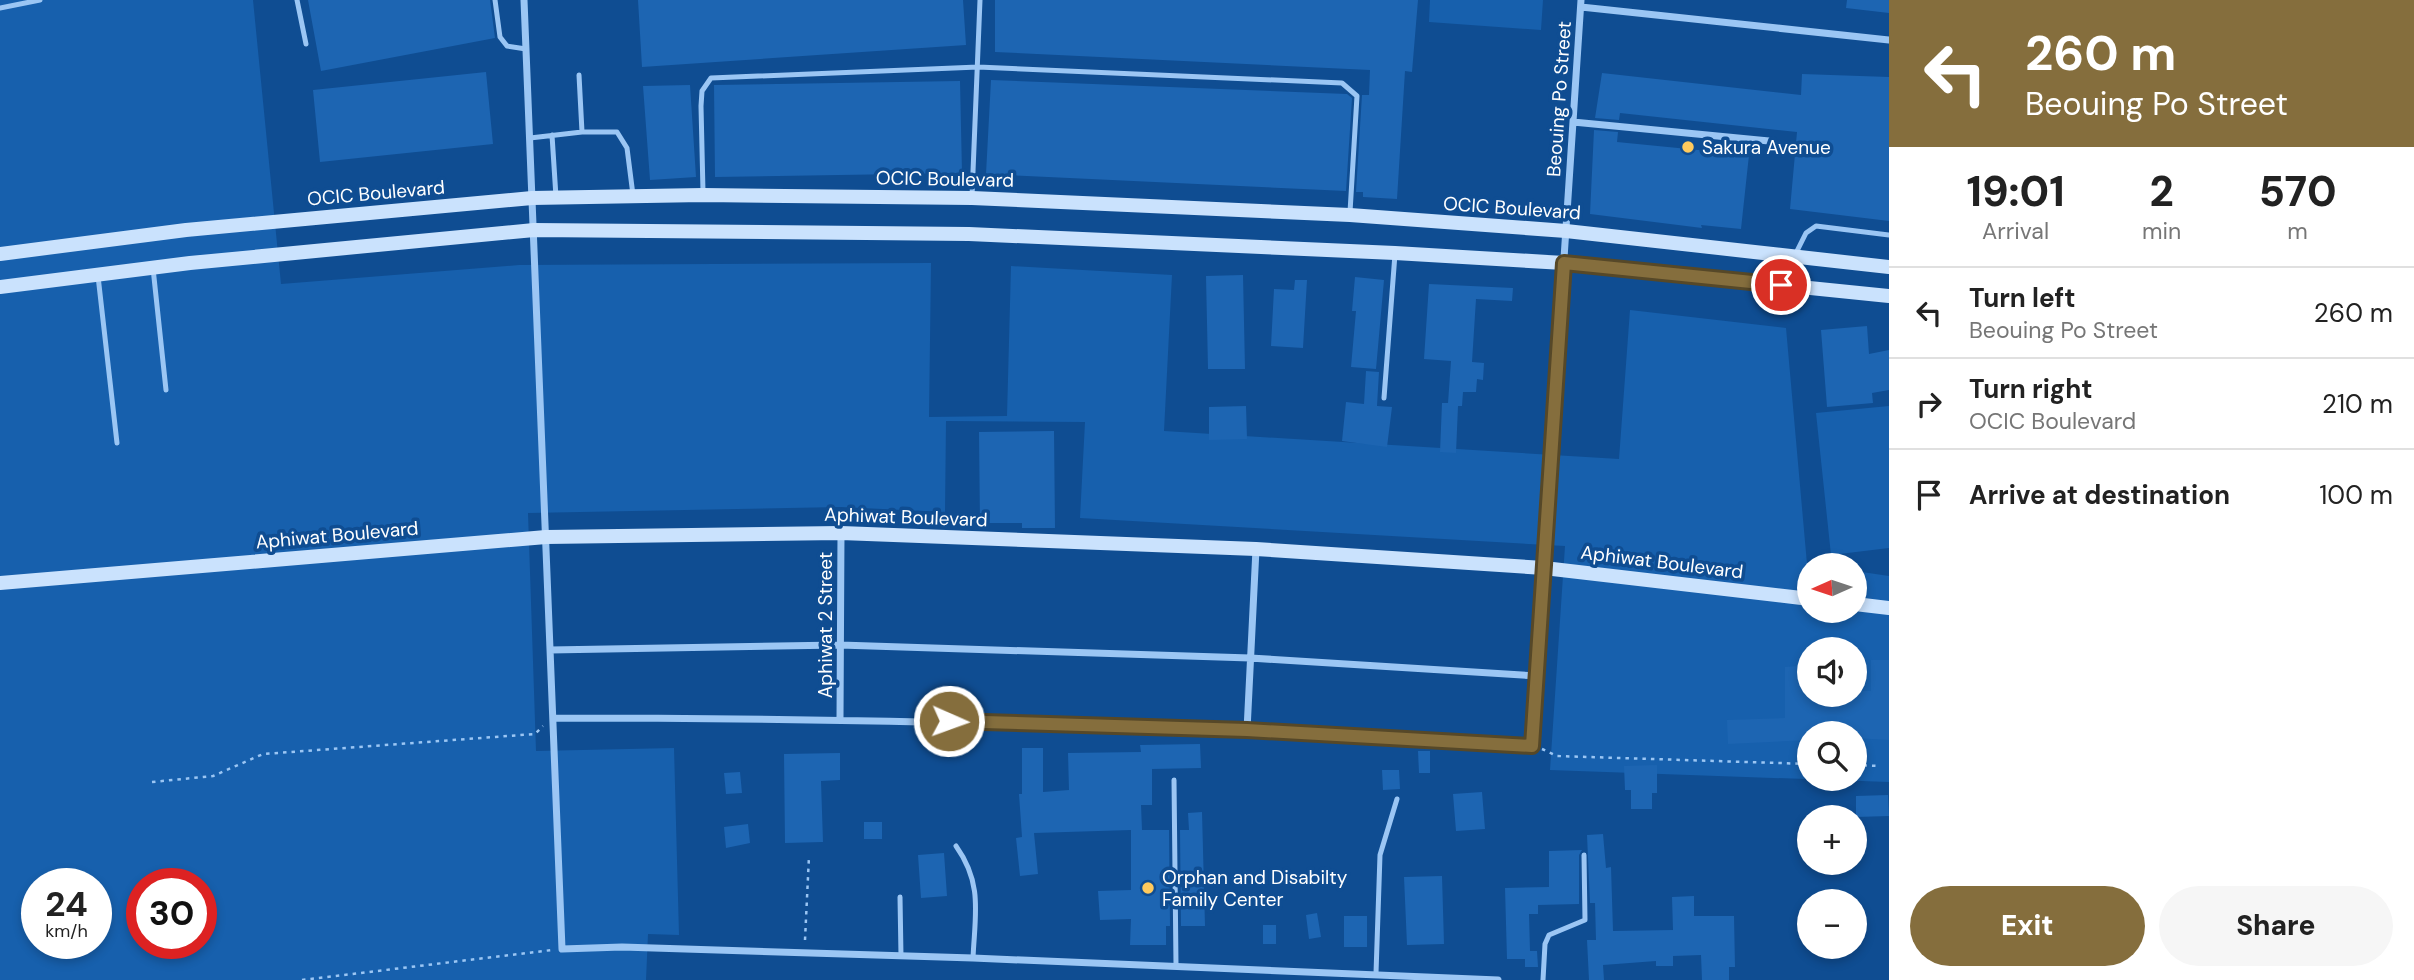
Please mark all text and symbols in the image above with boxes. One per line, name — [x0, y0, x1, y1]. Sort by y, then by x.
street label: Beouing Po Street — [1541, 20, 1577, 178]
text: 260 m — [2025, 21, 2176, 85]
icon: left — [1910, 28, 2001, 119]
text: Beouing Po Street — [2025, 83, 2288, 125]
place label: Sakura Avenue — [1702, 135, 1831, 160]
marker: Sakura Avenue — [1680, 139, 1696, 155]
text: 19:01 — [1966, 164, 2065, 219]
text: 2 — [2150, 164, 2174, 219]
text: 570 — [2259, 164, 2337, 219]
street label: OCIC Boulevard — [876, 165, 1014, 193]
street label: OCIC Boulevard — [306, 175, 446, 211]
street label: OCIC Boulevard — [1442, 191, 1582, 225]
text: Arrival — [1982, 216, 2049, 246]
text: min — [2142, 216, 2181, 246]
text: m — [2287, 216, 2308, 246]
pin — [1751, 255, 1811, 315]
icon: arrive — [1762, 266, 1800, 304]
text: Turn left — [1969, 281, 2076, 315]
icon: left — [1910, 294, 1948, 332]
text: 260 m — [2314, 296, 2393, 330]
text: Beouing Po Street — [1969, 315, 2158, 345]
text: Turn right — [1969, 372, 2093, 406]
icon: right — [1910, 385, 1948, 423]
text: 210 m — [2322, 387, 2393, 421]
text: OCIC Boulevard — [1969, 406, 2136, 436]
icon: arrive — [1910, 476, 1948, 514]
text: Arrive at destination — [1969, 478, 2230, 512]
text: 100 m — [2319, 478, 2393, 512]
street label: Aphiwat Boulevard — [824, 502, 988, 532]
street label: Aphiwat Boulevard — [254, 515, 420, 555]
street label: Aphiwat Boulevard — [1579, 540, 1745, 584]
street label: Aphiwat 2 Street — [813, 552, 838, 698]
north arrow — [1797, 553, 1867, 623]
map controls — [1797, 553, 1867, 959]
button: sound — [1797, 637, 1867, 707]
position arrow — [912, 684, 986, 758]
button: search — [1797, 721, 1867, 791]
button: + — [1797, 805, 1867, 875]
place label: Orphan and Disabilty Family Center — [1162, 865, 1348, 912]
speed limit sign: 30 — [126, 868, 217, 959]
marker: Orphan and Disabilty Family Center — [1140, 880, 1156, 896]
text: 24 — [45, 881, 88, 927]
button: Exit — [1910, 886, 2145, 966]
button: Share — [2159, 886, 2393, 966]
button: − — [1797, 889, 1867, 959]
text: km/h — [45, 919, 88, 943]

